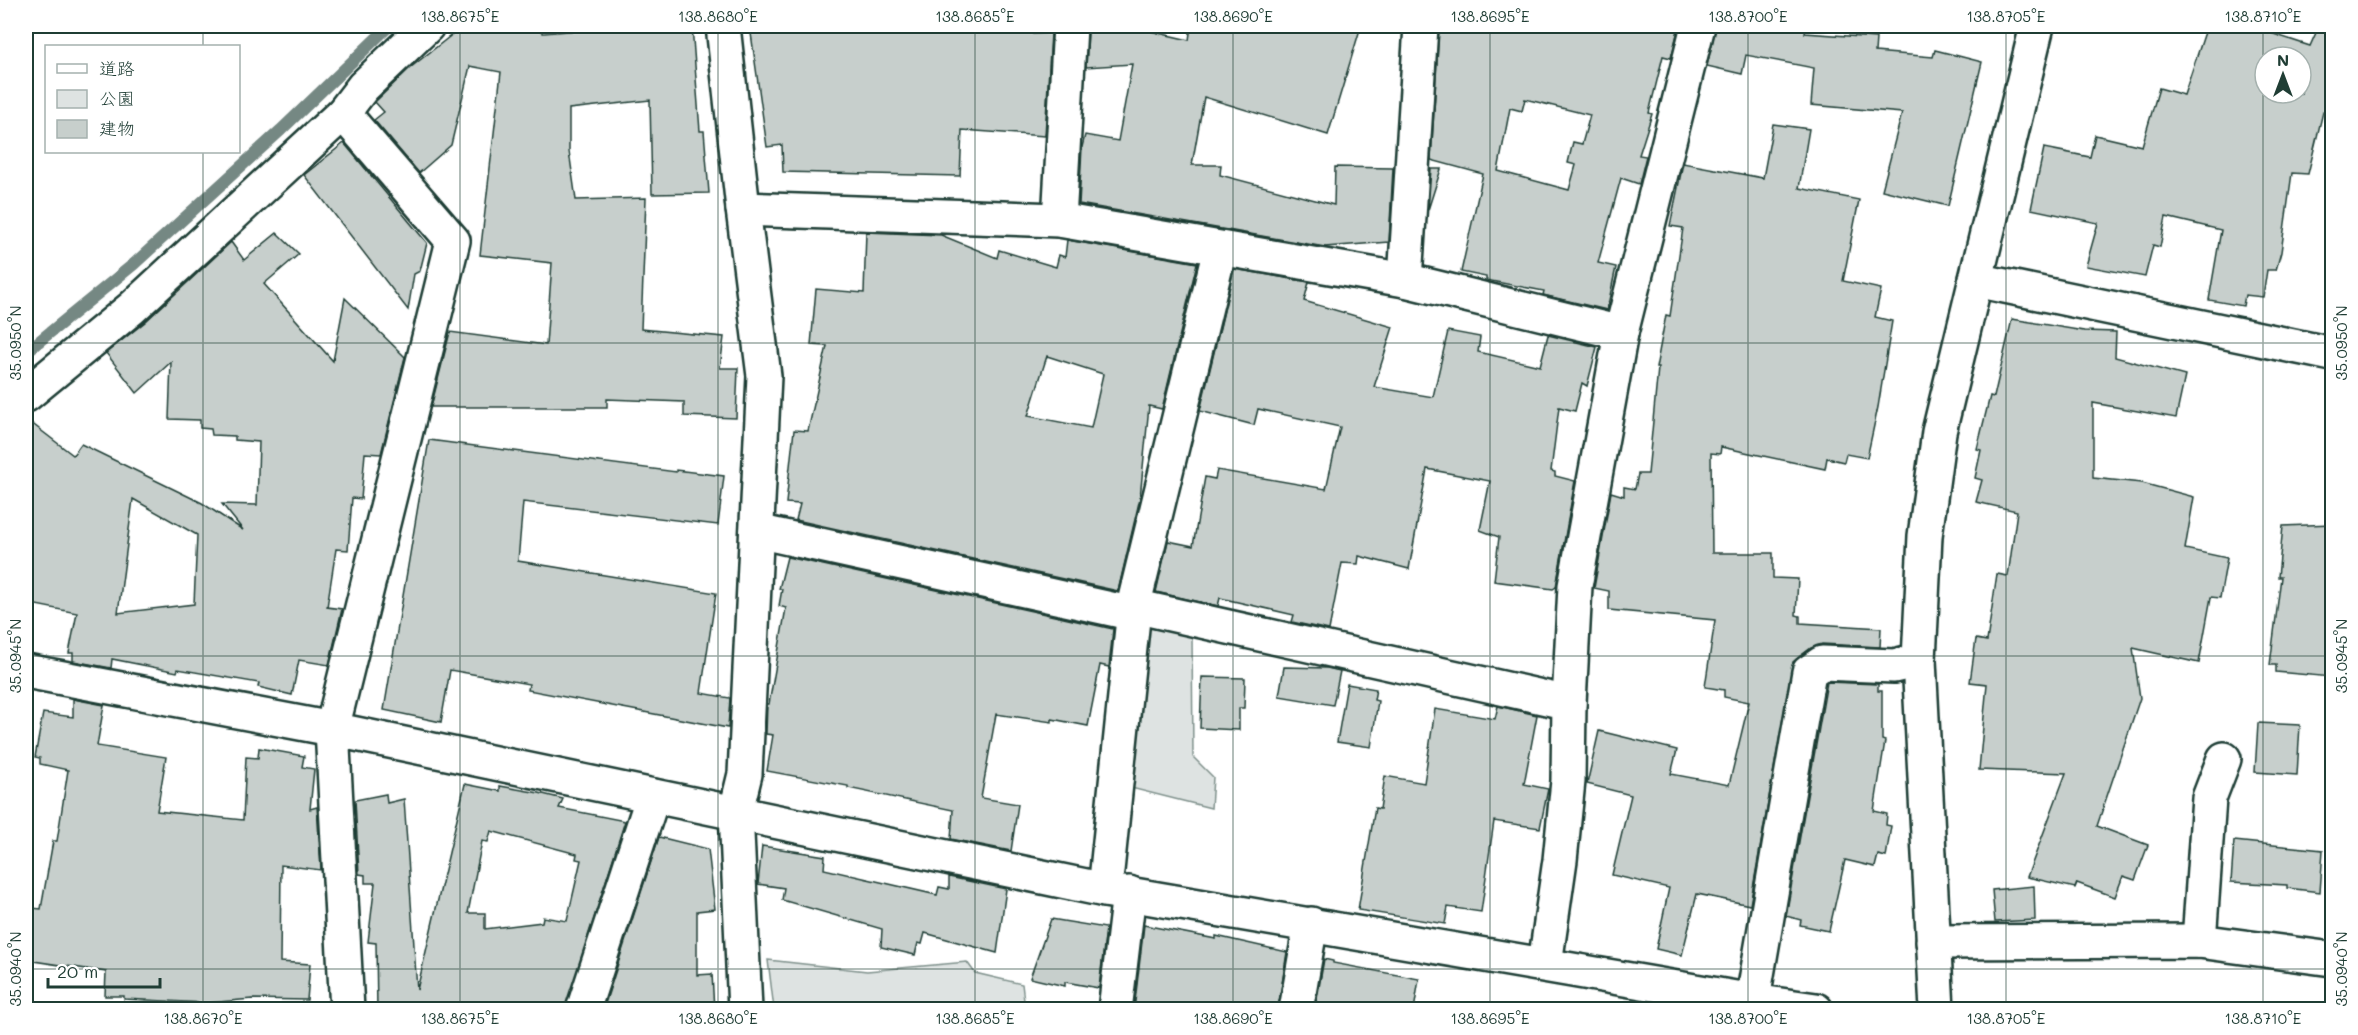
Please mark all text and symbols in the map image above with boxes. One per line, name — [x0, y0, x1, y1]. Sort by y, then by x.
text: 138.8675°E — [421, 6, 500, 26]
text: 138.8680°E — [678, 6, 758, 26]
text: 138.8685°E — [935, 6, 1015, 26]
text: 138.8690°E — [1193, 6, 1273, 26]
text: 138.8695°E — [1450, 6, 1530, 26]
text: 138.8700°E — [1708, 6, 1788, 26]
text: 138.8705°E — [1967, 6, 2046, 26]
text: 138.8710°E — [2225, 6, 2302, 26]
legend — [45, 45, 240, 153]
north arrow — [2253, 45, 2313, 105]
text: N — [2277, 49, 2289, 70]
text: 道路 — [99, 56, 135, 80]
text: 公園 — [99, 86, 135, 110]
text: 建物 — [99, 116, 135, 140]
text: 35.0950°N — [5, 306, 25, 380]
text: 35.0950°N — [2331, 306, 2351, 380]
text: 35.0945°N — [5, 619, 25, 693]
text: 35.0945°N — [2331, 619, 2351, 693]
text: 35.0940°N — [5, 931, 25, 1007]
text: 35.0940°N — [2331, 931, 2351, 1007]
scale bar — [48, 951, 160, 989]
text: 20 m — [57, 959, 98, 983]
text: 138.8670°E — [163, 1008, 243, 1028]
text: 138.8675°E — [421, 1008, 500, 1028]
text: 138.8680°E — [678, 1008, 758, 1028]
text: 138.8685°E — [935, 1008, 1015, 1028]
text: 138.8690°E — [1193, 1008, 1273, 1028]
text: 138.8695°E — [1450, 1008, 1530, 1028]
text: 138.8700°E — [1708, 1008, 1788, 1028]
text: 138.8705°E — [1967, 1008, 2046, 1028]
text: 138.8710°E — [2225, 1008, 2302, 1028]

